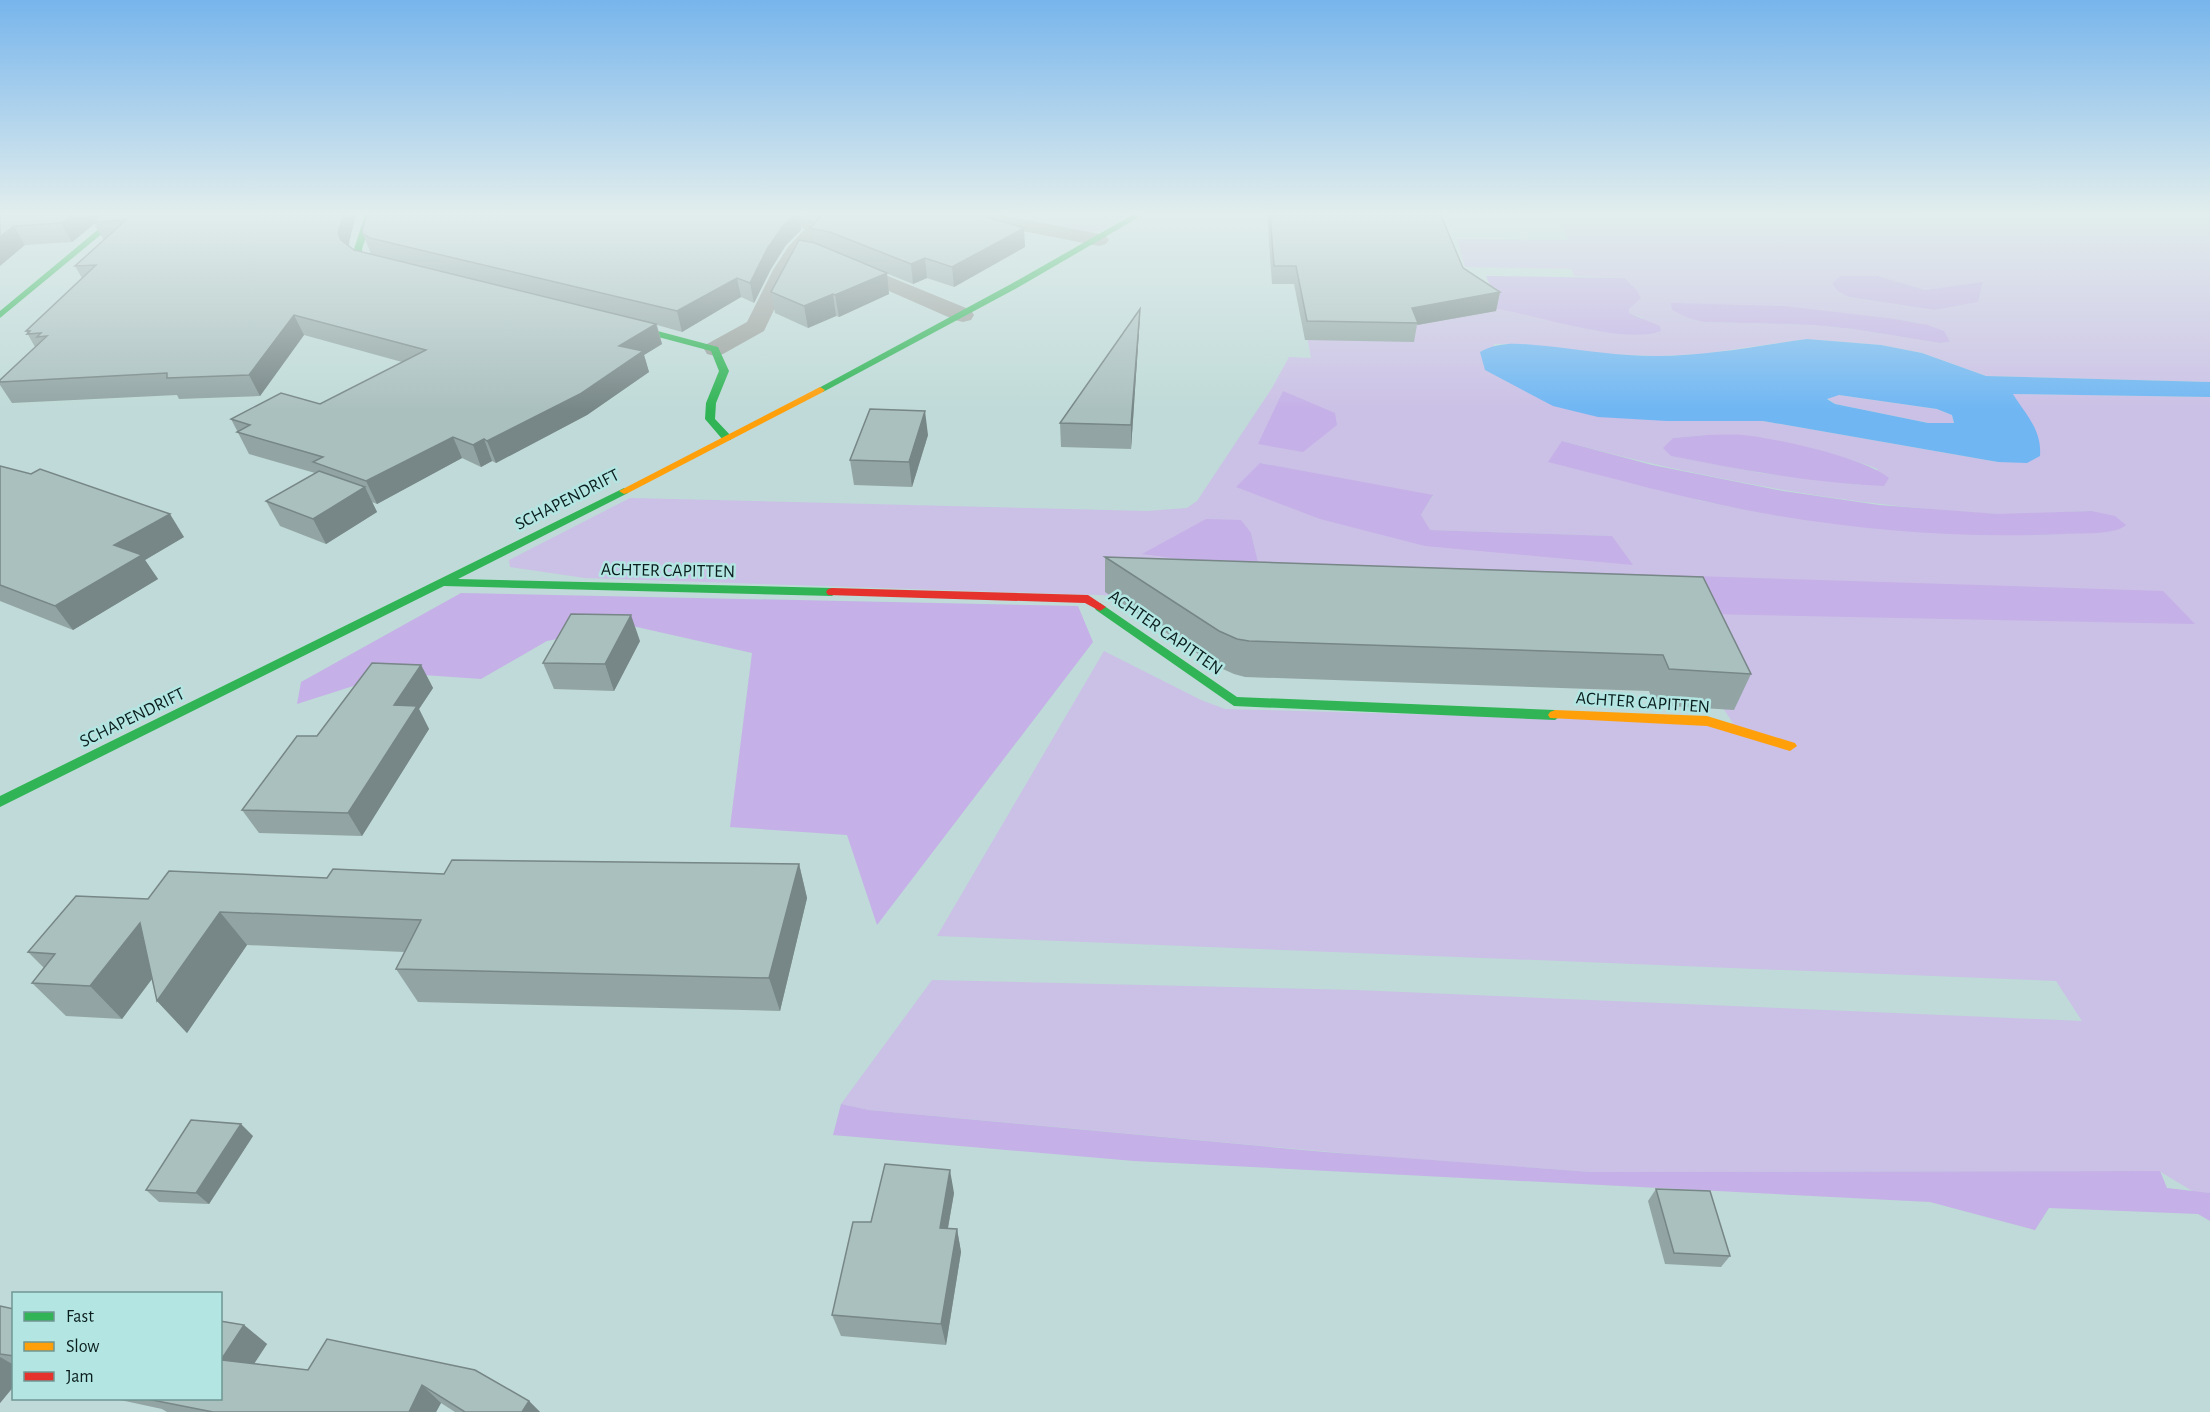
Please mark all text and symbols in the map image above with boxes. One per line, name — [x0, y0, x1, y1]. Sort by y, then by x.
street label: SCHAPENDRIFT — [512, 466, 623, 534]
street label: ACHTER CAPITTEN — [601, 561, 735, 581]
street label: ACHTER CAPITTEN — [1105, 587, 1226, 679]
street label: SCHAPENDRIFT — [77, 685, 188, 751]
street label: ACHTER CAPITTEN — [1575, 689, 1711, 717]
legend — [12, 1292, 222, 1400]
text: Fast — [66, 1308, 94, 1326]
text: Slow — [66, 1338, 99, 1356]
text: Jam — [66, 1368, 94, 1386]

